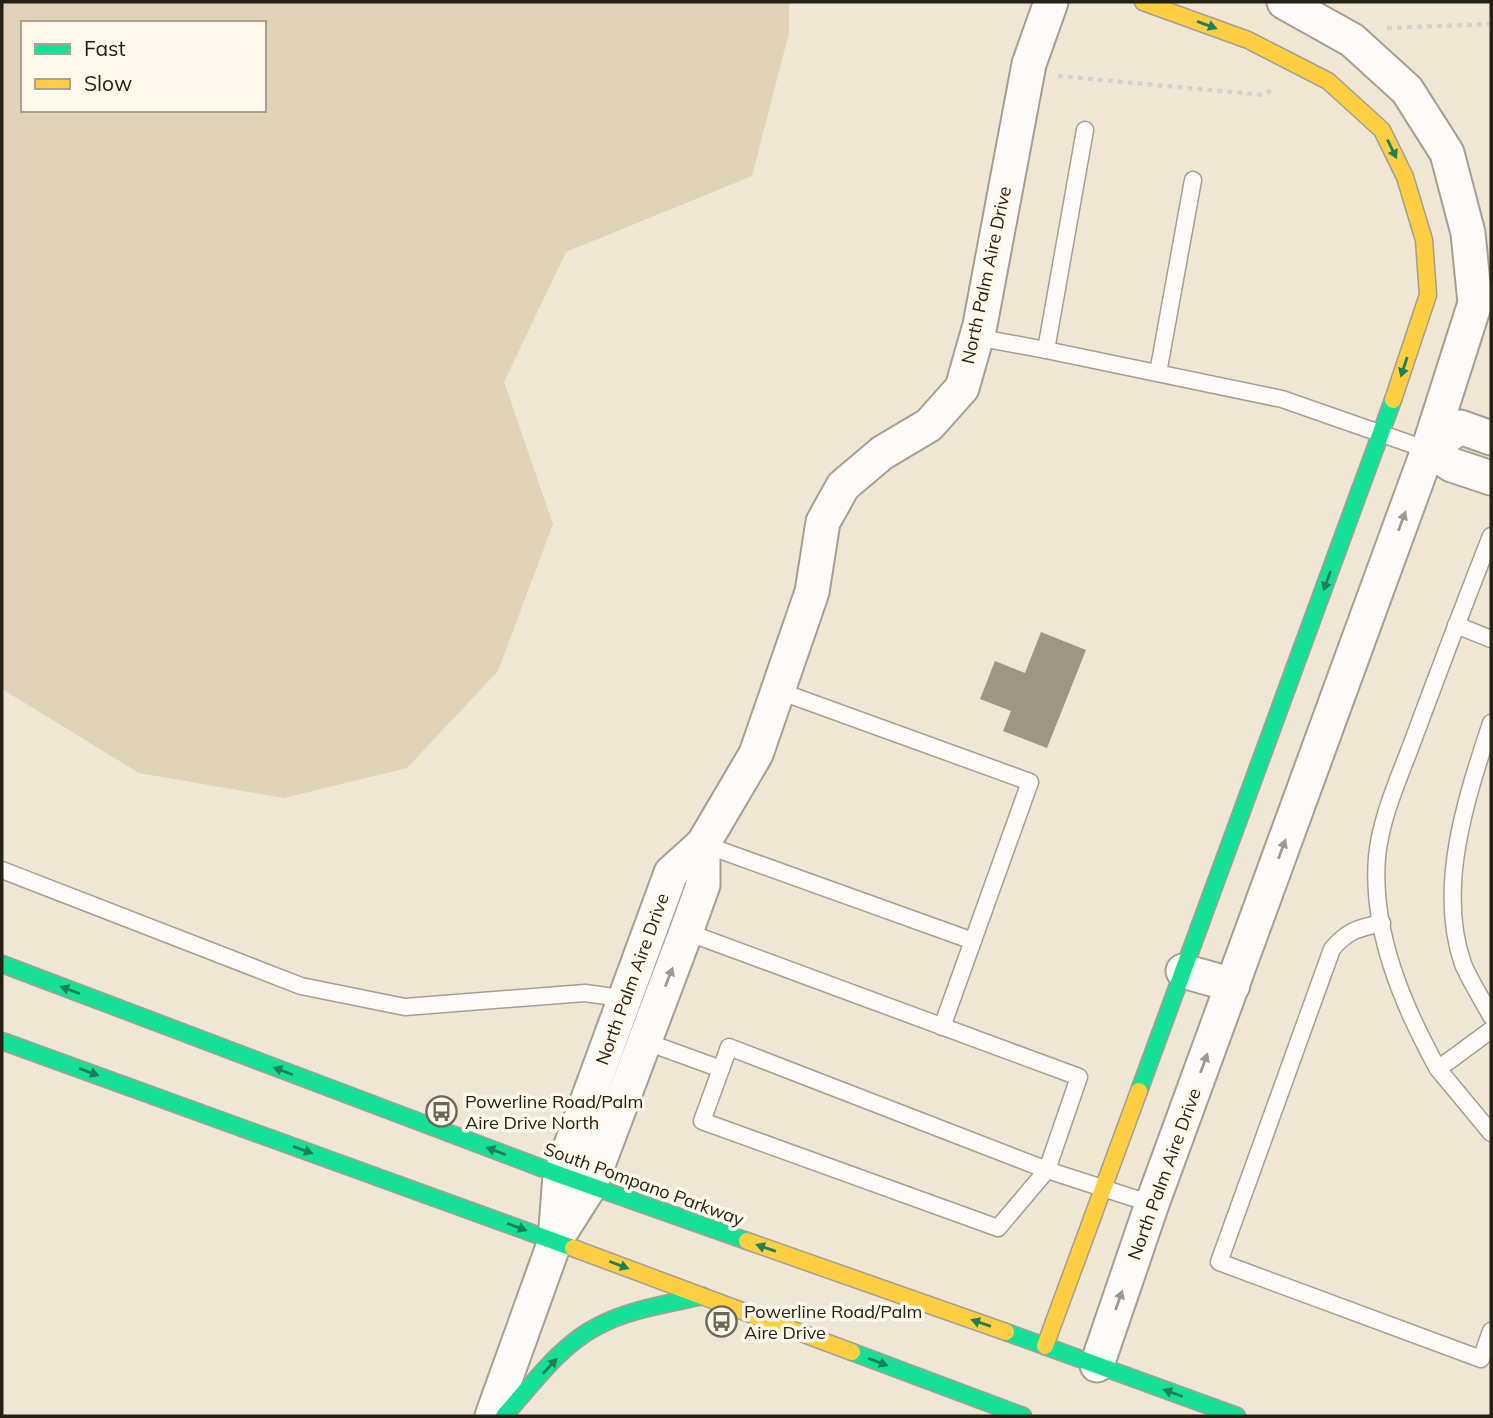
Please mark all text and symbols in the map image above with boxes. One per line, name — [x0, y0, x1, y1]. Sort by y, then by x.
one-way arrow — [1197, 20, 1218, 31]
legend — [21, 21, 266, 112]
text: Fast — [84, 35, 126, 61]
text: Slow — [84, 70, 132, 96]
one-way arrow — [1386, 139, 1397, 159]
street label: North Palm Aire Drive — [956, 184, 1016, 366]
one-way arrow — [1399, 357, 1409, 378]
one-way arrow — [1397, 510, 1408, 531]
one-way arrow — [1321, 570, 1332, 591]
one-way arrow — [1277, 839, 1288, 860]
street label: North Palm Aire Drive — [590, 890, 674, 1068]
one-way arrow — [664, 966, 675, 987]
one-way arrow — [60, 984, 81, 995]
one-way arrow — [1199, 1052, 1210, 1073]
one-way arrow — [272, 1065, 293, 1076]
one-way arrow — [78, 1067, 99, 1078]
street label: North Palm Aire Drive — [1122, 1085, 1206, 1263]
place label: Powerline Road/Palm Aire Drive North — [465, 1090, 643, 1134]
bus stop icon: Powerline Road/Palm Aire Drive North — [425, 1094, 459, 1128]
street label: South Pompano Parkway — [541, 1137, 748, 1231]
one-way arrow — [292, 1144, 313, 1155]
one-way arrow — [485, 1145, 506, 1156]
one-way arrow — [506, 1222, 527, 1233]
one-way arrow — [756, 1242, 777, 1253]
one-way arrow — [609, 1260, 630, 1271]
one-way arrow — [1114, 1289, 1125, 1310]
place label: Powerline Road/Palm Aire Drive — [744, 1300, 922, 1344]
bus stop icon: Powerline Road/Palm Aire Drive — [704, 1304, 738, 1338]
one-way arrow — [970, 1317, 991, 1328]
one-way arrow — [542, 1357, 558, 1375]
one-way arrow — [868, 1357, 889, 1368]
one-way arrow — [1162, 1387, 1183, 1398]

